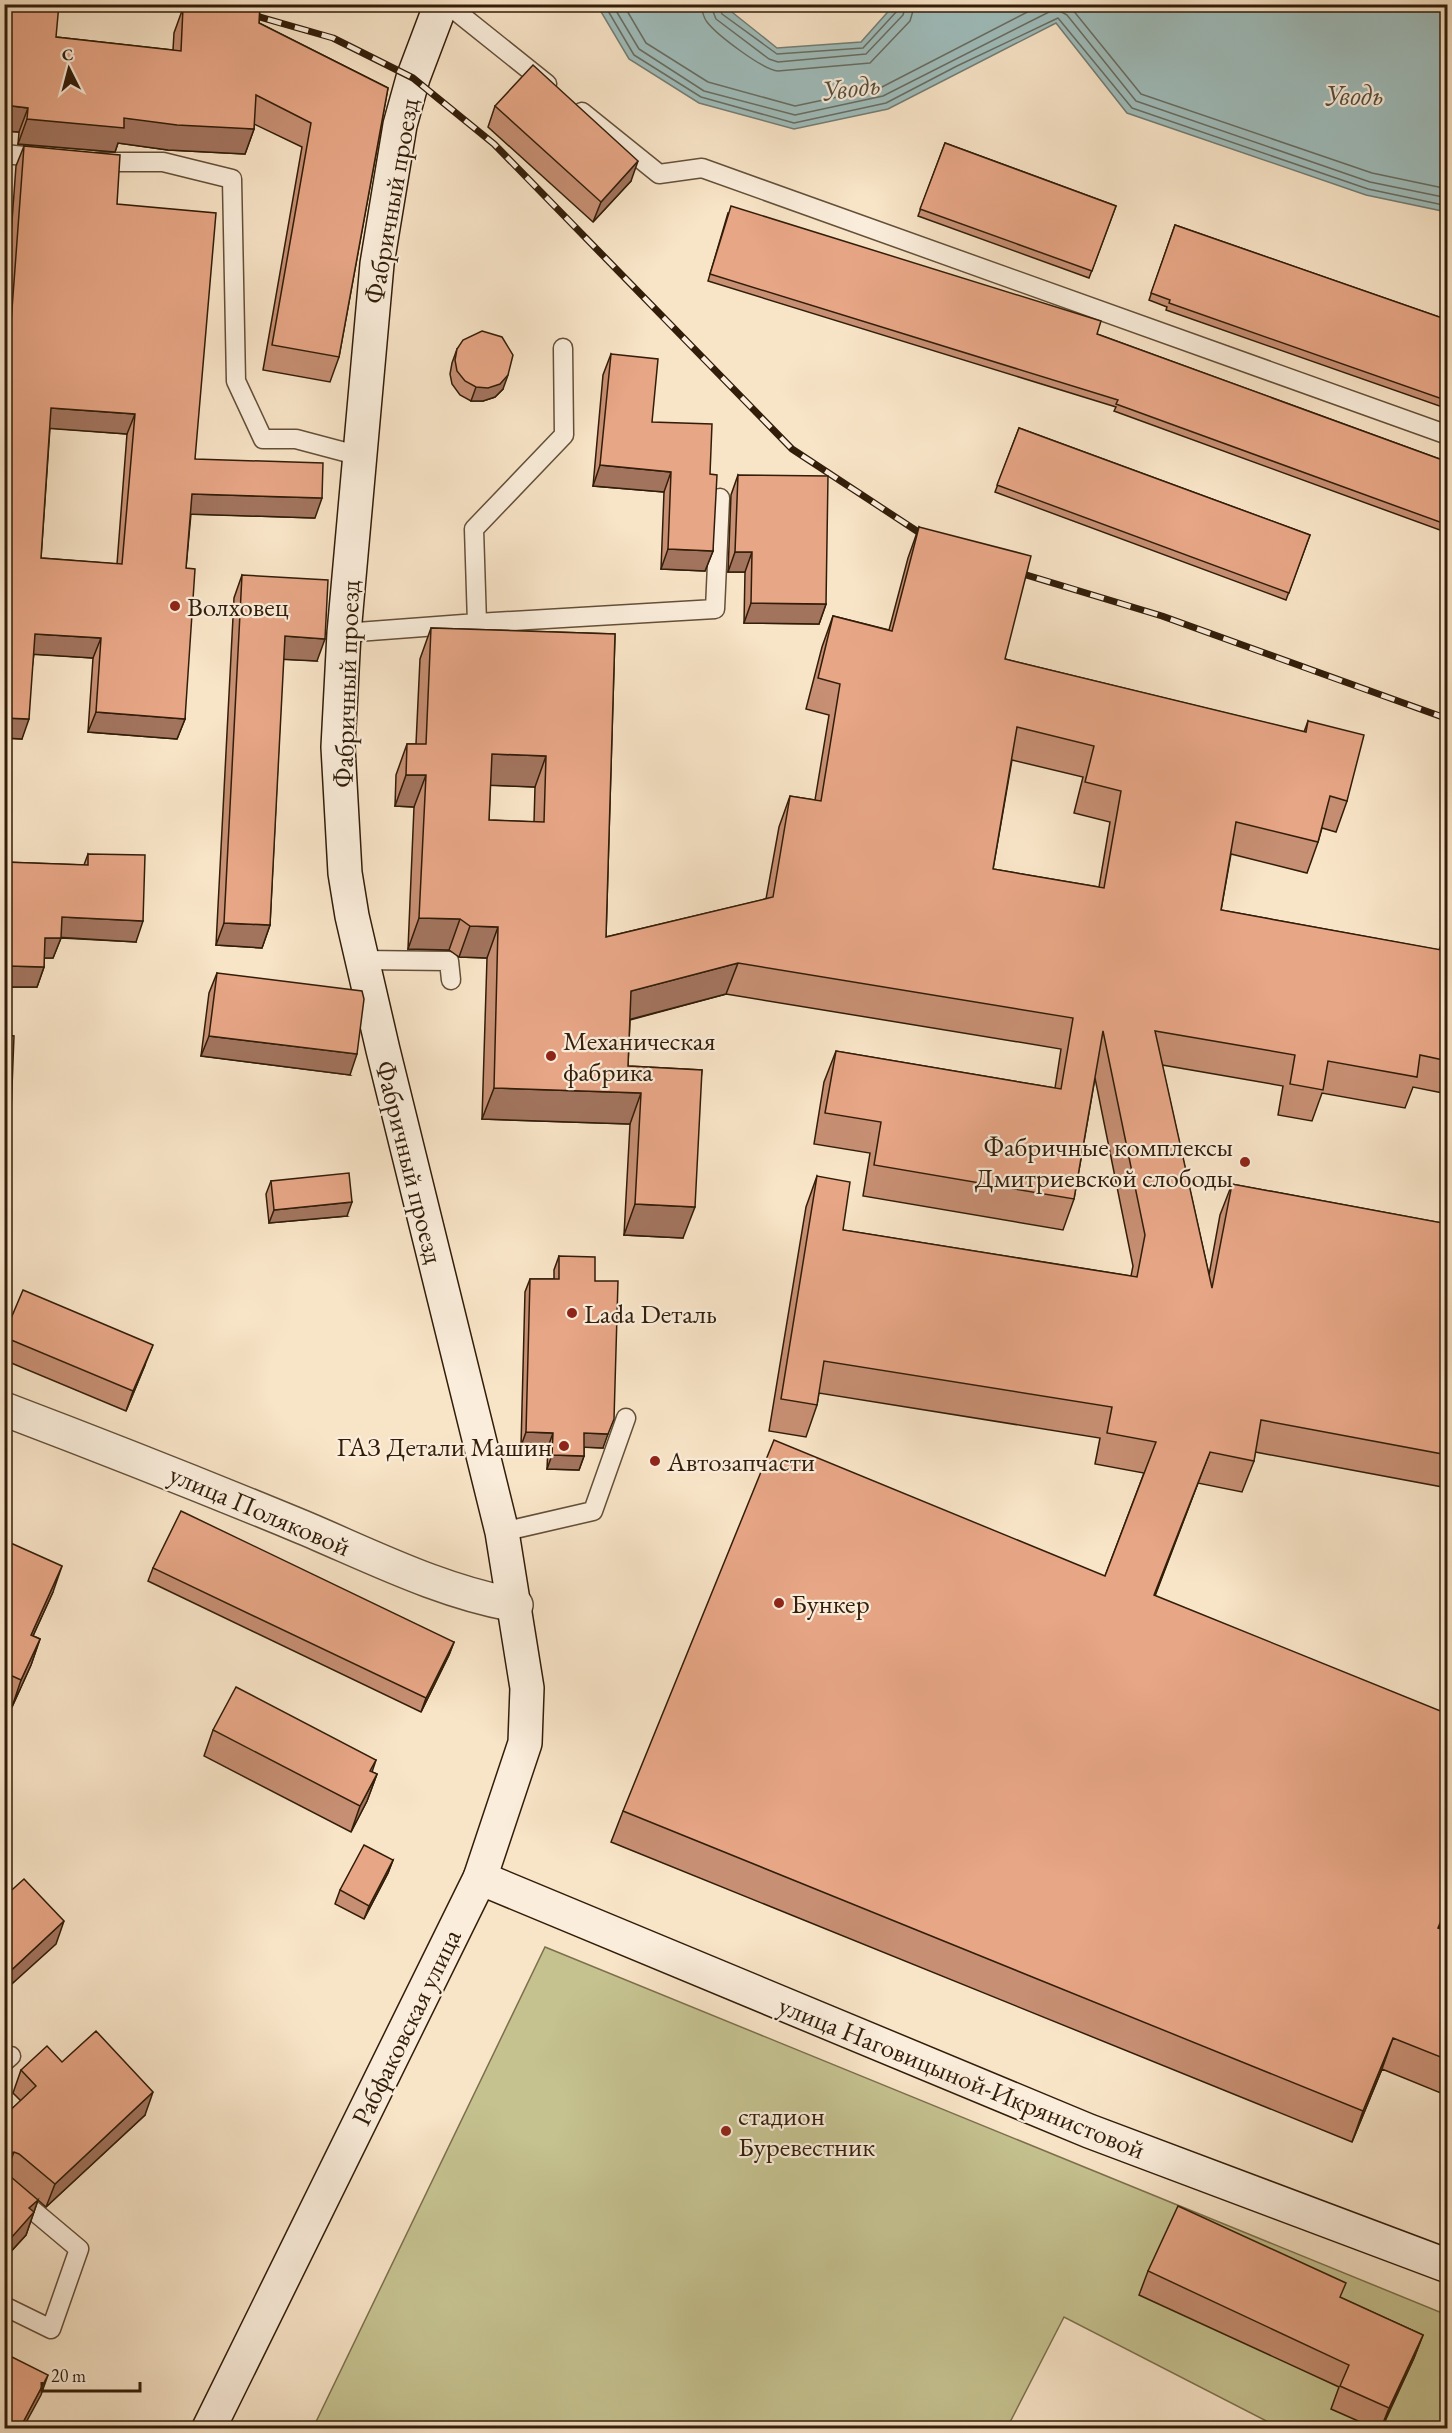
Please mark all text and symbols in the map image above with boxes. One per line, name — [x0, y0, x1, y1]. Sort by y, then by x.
north arrow — [39, 39, 99, 99]
text: С — [61, 44, 74, 66]
water label: Уводь — [819, 66, 883, 108]
water label: Уводь — [1324, 77, 1384, 113]
street label: Фабричный проезд — [356, 96, 426, 306]
street label: Фабричный проезд — [325, 579, 367, 789]
place label: Волховец — [187, 589, 289, 624]
marker: Волховец — [168, 599, 182, 613]
place label: Механическая фабрика — [563, 1023, 716, 1089]
marker: Механическая фабрика — [544, 1049, 558, 1063]
street label: Фабричный проезд — [368, 1057, 452, 1267]
place label: Фабричные комплексы Дмитриевской слободы — [975, 1129, 1233, 1195]
marker: Фабричные комплексы Дмитриевской слободы — [1238, 1155, 1252, 1169]
place label: Lada Dеталь — [584, 1296, 717, 1331]
marker: Lada Dеталь — [565, 1306, 579, 1320]
place label: ГАЗ Детали Машин — [337, 1429, 552, 1464]
marker: ГАЗ Детали Машин — [557, 1439, 571, 1453]
place label: Автозапчасти — [666, 1444, 815, 1479]
marker: Автозапчасти — [648, 1454, 662, 1468]
street label: улица Поляковой — [164, 1456, 356, 1564]
place label: Бункер — [791, 1586, 870, 1621]
marker: Бункер — [772, 1596, 786, 1610]
street label: Рабфаковская улица — [343, 1923, 469, 2131]
street label: улица Наговицыной-Икрянистовой — [774, 1987, 1150, 2167]
place label: стадион Буревестник — [738, 2098, 875, 2164]
marker: стадион Буревестник — [719, 2124, 733, 2138]
scale bar — [42, 2355, 140, 2393]
text: 20 m — [51, 2364, 86, 2387]

